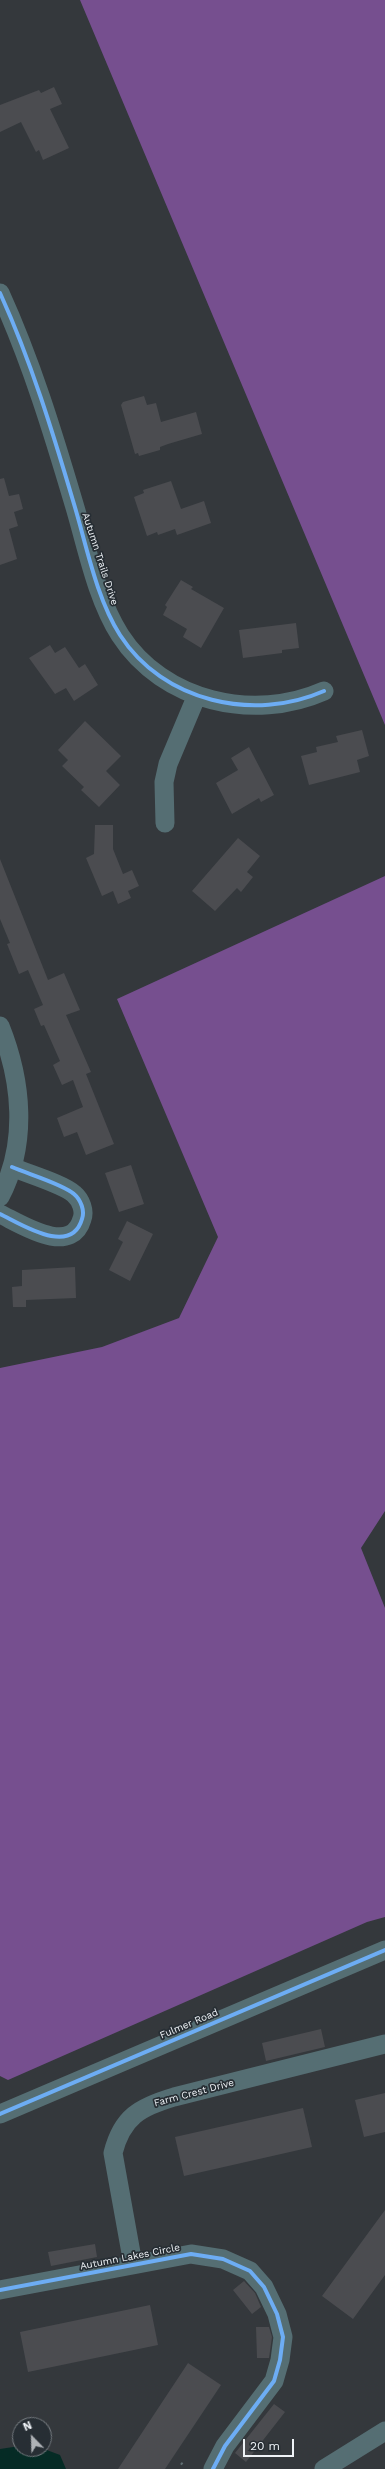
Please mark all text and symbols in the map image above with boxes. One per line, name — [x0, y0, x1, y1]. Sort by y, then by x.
street label: Autumn Trails Drive — [79, 511, 121, 607]
street label: Fulmer Road — [158, 2006, 220, 2042]
street label: Farm Crest Drive — [153, 2077, 235, 2109]
street label: Autumn Lakes Circle — [79, 2241, 181, 2273]
north arrow — [12, 2417, 52, 2457]
text: N — [21, 2419, 34, 2434]
scale bar — [245, 2431, 296, 2457]
text: 20 m — [250, 2439, 280, 2453]

